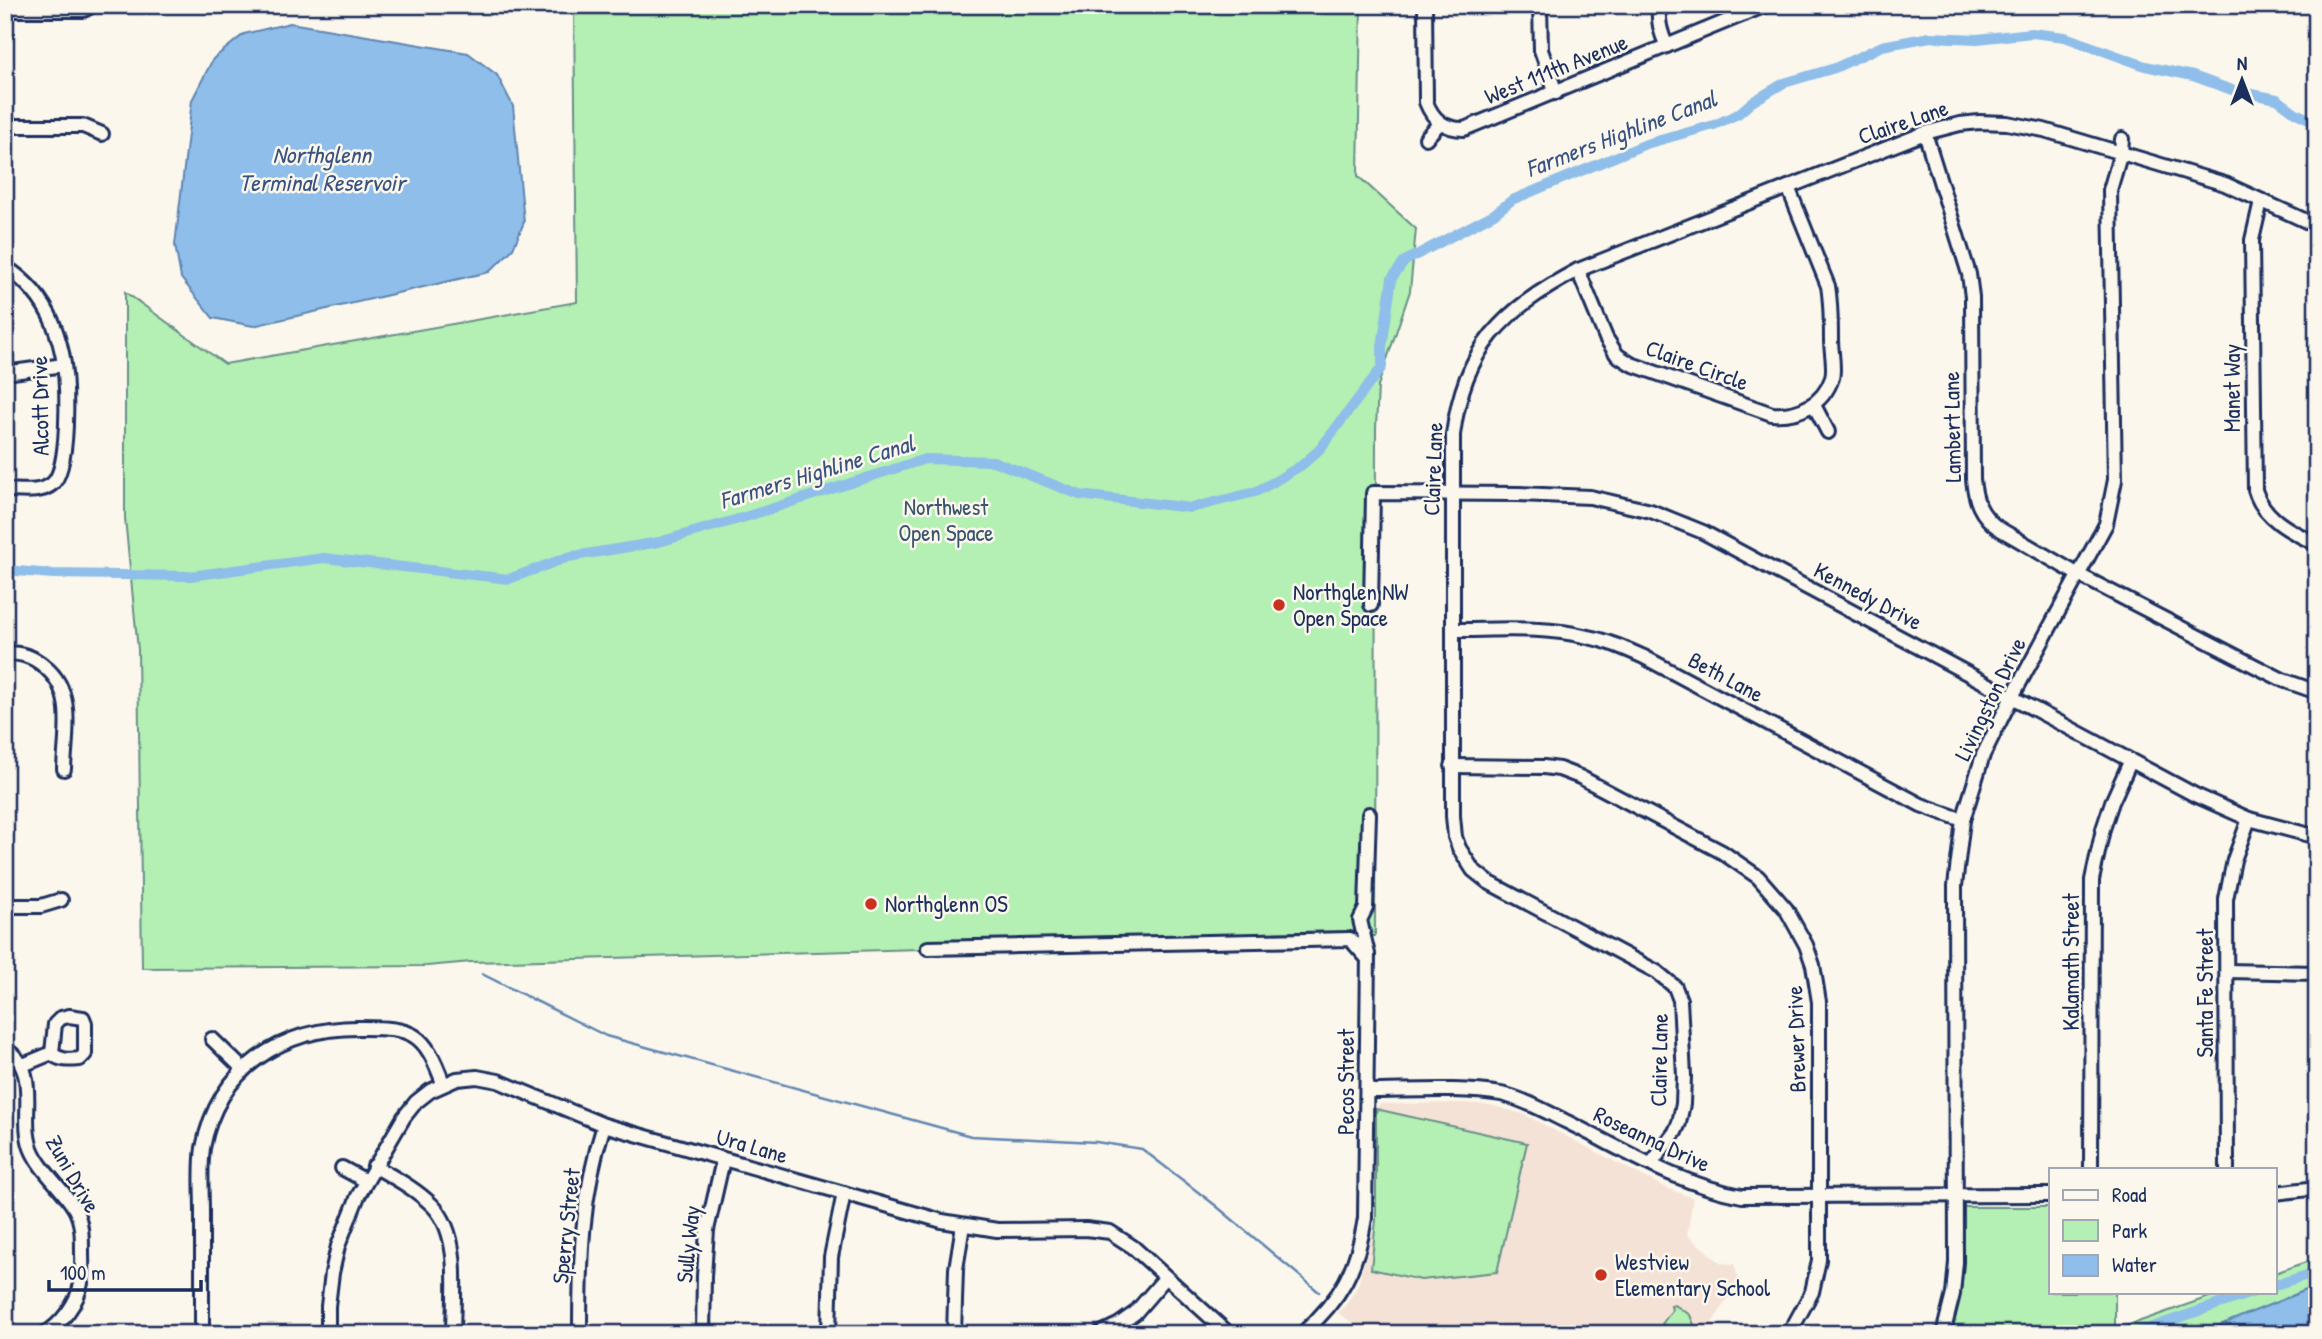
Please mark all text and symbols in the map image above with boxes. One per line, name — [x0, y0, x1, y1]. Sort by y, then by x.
street label: West 111th Avenue — [1480, 26, 1632, 111]
north arrow — [2206, 46, 2276, 116]
text: N — [2237, 50, 2247, 76]
water label: Farmers Highline Canal — [1521, 81, 1722, 185]
street label: Claire Lane — [1854, 92, 1952, 151]
water label: Northglenn Terminal Reservoir — [239, 138, 408, 198]
street label: Claire Circle — [1642, 332, 1753, 397]
street label: Manet Way — [2216, 344, 2247, 432]
street label: Alcott Drive — [23, 356, 56, 456]
street label: Lambert Lane — [1935, 371, 1968, 483]
street label: Claire Lane — [1415, 422, 1450, 516]
water label: Farmers Highline Canal — [716, 426, 920, 517]
park label: Northwest Open Space — [899, 491, 993, 548]
street label: Kennedy Drive — [1809, 554, 1928, 637]
place label: Northglen NW Open Space — [1293, 576, 1409, 633]
marker: Northglen NW Open Space — [1271, 597, 1287, 613]
street label: Livingston Drive — [1946, 632, 2033, 766]
street label: Beth Lane — [1683, 644, 1769, 709]
place label: Northglenn OS — [885, 888, 1008, 919]
street label: Kalamath Street — [2055, 892, 2086, 1031]
marker: Northglenn OS — [863, 896, 879, 912]
street label: Santa Fe Street — [2189, 928, 2220, 1057]
street label: Brewer Drive — [1778, 985, 1813, 1093]
street label: Claire Lane — [1642, 1013, 1675, 1107]
street label: Pecos Street — [1330, 1028, 1361, 1135]
street label: Roseanna Drive — [1589, 1098, 1715, 1179]
street label: Ura Lane — [713, 1121, 791, 1170]
street label: Zuni Drive — [39, 1129, 108, 1218]
street label: Sperry Street — [544, 1166, 587, 1285]
legend — [2049, 1168, 2276, 1294]
text: Road — [2112, 1180, 2146, 1209]
street label: Sully Way — [668, 1203, 707, 1284]
text: Park — [2112, 1216, 2147, 1245]
place label: Westview Elementary School — [1615, 1246, 1771, 1303]
scale bar — [49, 1248, 201, 1292]
text: Water — [2112, 1250, 2157, 1279]
text: 100 m — [60, 1258, 106, 1287]
marker: Westview Elementary School — [1593, 1267, 1609, 1283]

